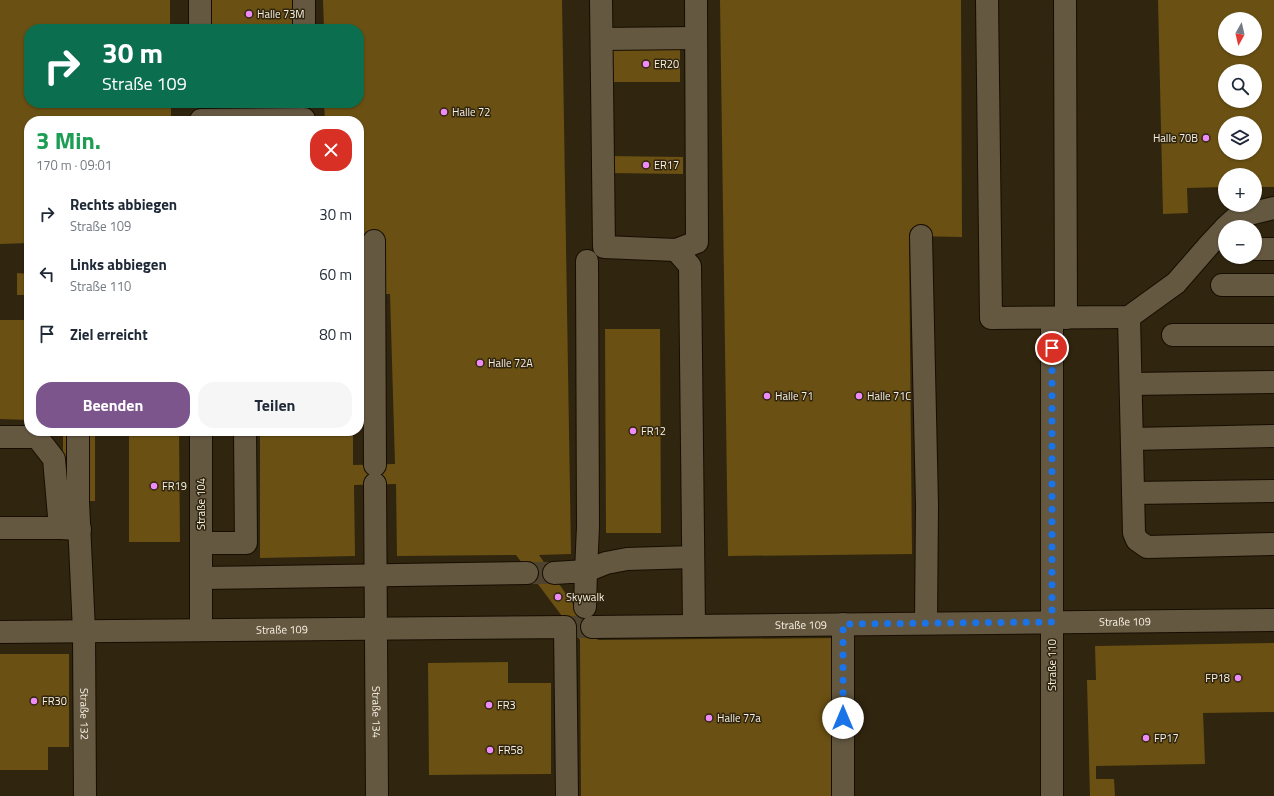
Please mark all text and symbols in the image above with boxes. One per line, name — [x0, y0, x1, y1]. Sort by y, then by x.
place label: Halle 73M — [257, 6, 305, 22]
marker: Halle 73M — [244, 9, 254, 19]
north arrow — [1218, 12, 1262, 56]
map controls — [1218, 12, 1262, 264]
text: 30 m — [102, 31, 163, 74]
icon: right — [36, 40, 88, 92]
place label: ER20 — [654, 56, 679, 72]
marker: ER20 — [641, 59, 651, 69]
button: search — [1218, 64, 1262, 108]
text: Straße 109 — [102, 70, 187, 97]
place label: Halle 72 — [452, 104, 490, 120]
marker: Halle 72 — [439, 107, 449, 117]
button: layers — [1218, 116, 1262, 160]
text: 3 Min. — [36, 122, 101, 158]
button: close — [310, 129, 352, 171]
place label: Halle 70B — [1153, 130, 1198, 146]
marker: Halle 70B — [1201, 133, 1211, 143]
text: 170 m · 09:01 — [36, 155, 112, 175]
place label: ER17 — [654, 157, 679, 173]
marker: ER17 — [641, 160, 651, 170]
button: + — [1218, 168, 1262, 212]
text: Rechts abbiegen — [70, 193, 177, 216]
icon: right — [36, 203, 58, 225]
text: 30 m — [319, 203, 352, 226]
text: Straße 109 — [70, 216, 131, 236]
button: − — [1218, 220, 1262, 264]
text: Links abbiegen — [70, 253, 167, 276]
icon: left — [36, 263, 58, 285]
text: 60 m — [319, 263, 352, 286]
text: Straße 110 — [70, 276, 131, 296]
icon: arrive — [36, 323, 58, 345]
text: Ziel erreicht — [70, 323, 148, 346]
text: 80 m — [319, 323, 352, 346]
pin — [1035, 331, 1069, 365]
icon: arrive — [1041, 337, 1063, 359]
place label: Halle 72A — [488, 355, 533, 371]
marker: Halle 72A — [475, 358, 485, 368]
button: Beenden — [36, 382, 190, 428]
button: Teilen — [198, 382, 352, 428]
place label: Halle 71 — [775, 388, 813, 404]
place label: Halle 71C — [867, 388, 911, 404]
marker: Halle 71 — [762, 391, 772, 401]
marker: Halle 71C — [854, 391, 864, 401]
place label: FR12 — [641, 423, 666, 439]
marker: FR12 — [628, 426, 638, 436]
place label: FR19 — [162, 478, 187, 494]
street label: Straße 104 — [193, 478, 209, 530]
marker: FR19 — [149, 481, 159, 491]
place label: Skywalk — [566, 589, 605, 605]
marker: Skywalk — [553, 592, 563, 602]
street label: Straße 109 — [1099, 613, 1151, 630]
street label: Straße 109 — [775, 617, 827, 633]
street label: Straße 109 — [256, 621, 308, 638]
street label: Straße 110 — [1044, 639, 1060, 691]
place label: FP18 — [1205, 670, 1230, 686]
marker: FP18 — [1233, 673, 1243, 683]
street label: Straße 134 — [368, 686, 385, 738]
street label: Straße 132 — [76, 688, 93, 740]
place label: FR30 — [42, 693, 67, 709]
marker: FR30 — [29, 696, 39, 706]
place label: FR3 — [497, 697, 516, 713]
position arrow — [822, 697, 864, 739]
marker: FR3 — [484, 700, 494, 710]
place label: Halle 77a — [717, 710, 761, 726]
marker: Halle 77a — [704, 713, 714, 723]
place label: FP17 — [1154, 730, 1179, 746]
marker: FP17 — [1141, 733, 1151, 743]
place label: FR58 — [498, 742, 523, 758]
marker: FR58 — [485, 745, 495, 755]

